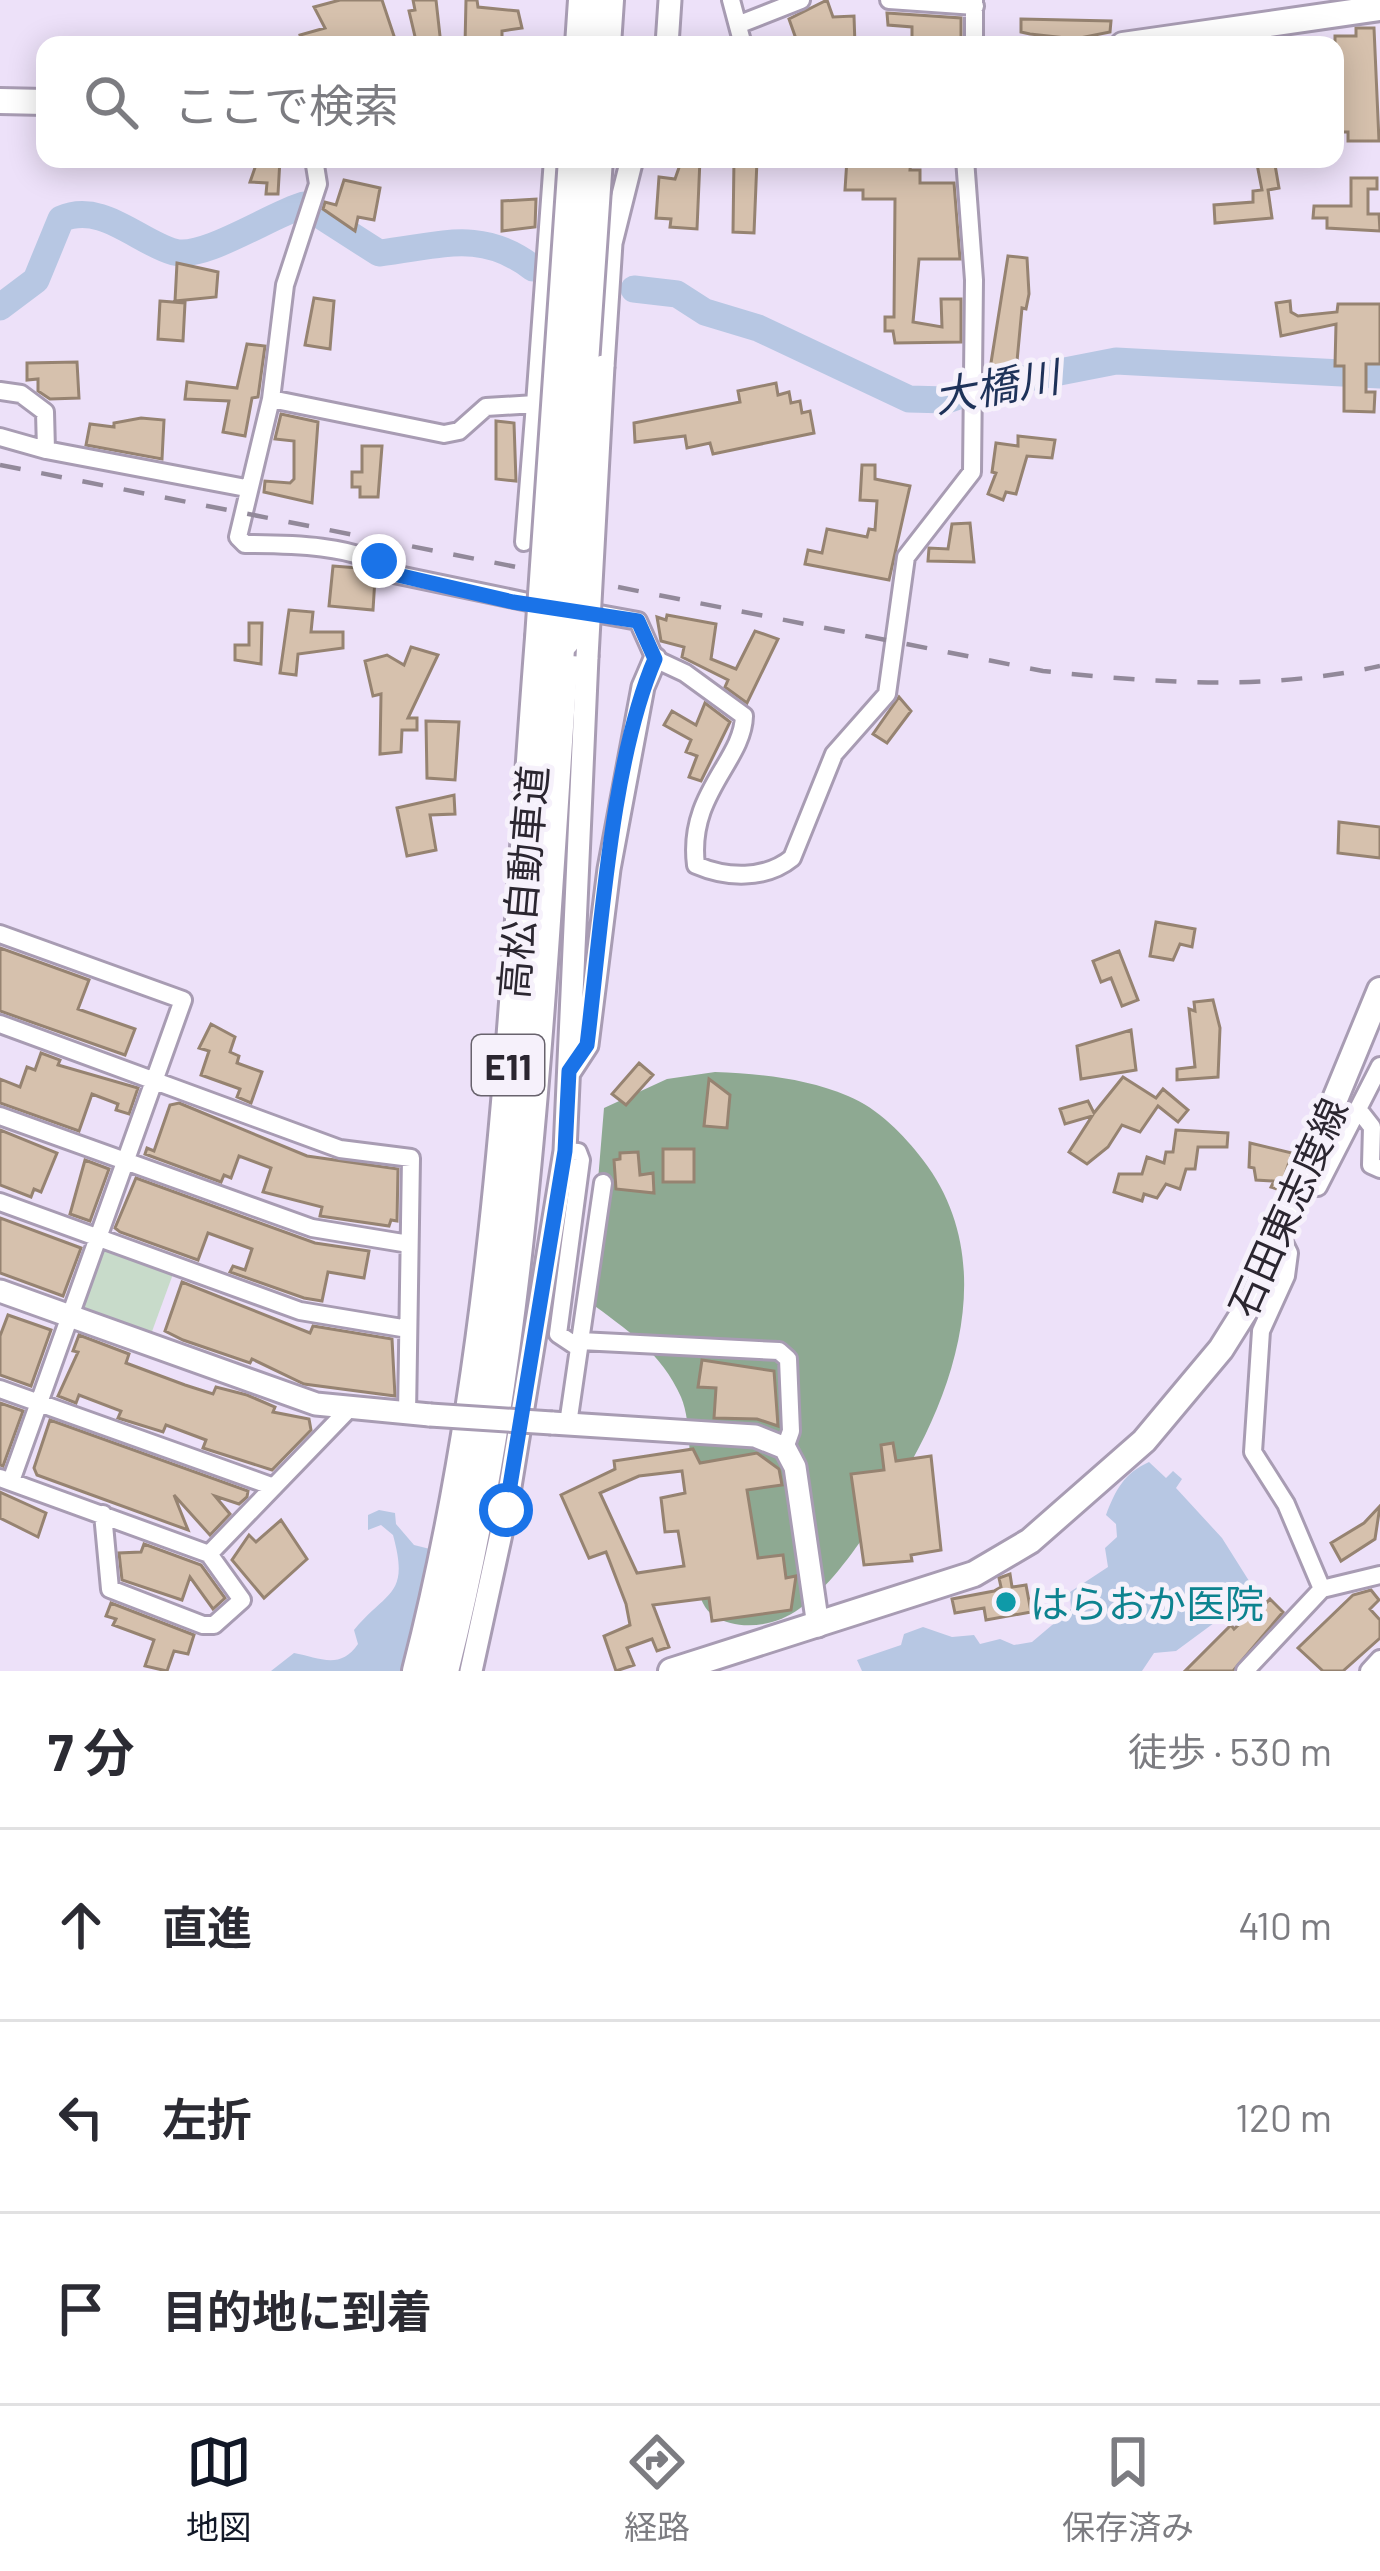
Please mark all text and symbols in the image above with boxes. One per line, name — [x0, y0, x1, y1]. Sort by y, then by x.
search box — [36, 36, 1344, 168]
icon: search — [78, 69, 144, 135]
text: ここで検索 — [174, 77, 399, 131]
water label: 大橋川 — [930, 349, 1066, 421]
route end — [352, 534, 406, 588]
street label: 高松自動車道 — [488, 763, 556, 1001]
road number: E11 — [472, 1035, 544, 1095]
street label: 石田東志度線 — [1218, 1091, 1356, 1323]
route start — [479, 1483, 533, 1537]
place label: はらおか医院 — [1030, 1579, 1264, 1626]
marker: はらおか医院 — [993, 1589, 1019, 1615]
text: 7 分 — [48, 1720, 135, 1781]
text: 徒歩 · 530 m — [1128, 1727, 1332, 1774]
icon: ahead — [48, 1892, 114, 1958]
text: 直進 — [162, 1899, 252, 1953]
text: 410 m — [1238, 1901, 1332, 1948]
icon: left — [48, 2084, 114, 2150]
text: 左折 — [162, 2091, 252, 2145]
text: 120 m — [1235, 2093, 1332, 2140]
icon: arrive — [48, 2276, 114, 2342]
text: 目的地に到着 — [162, 2283, 432, 2337]
tab: 地図 — [186, 2429, 252, 2549]
tab: 経路 — [624, 2429, 690, 2549]
tab: 保存済み — [1062, 2429, 1194, 2549]

